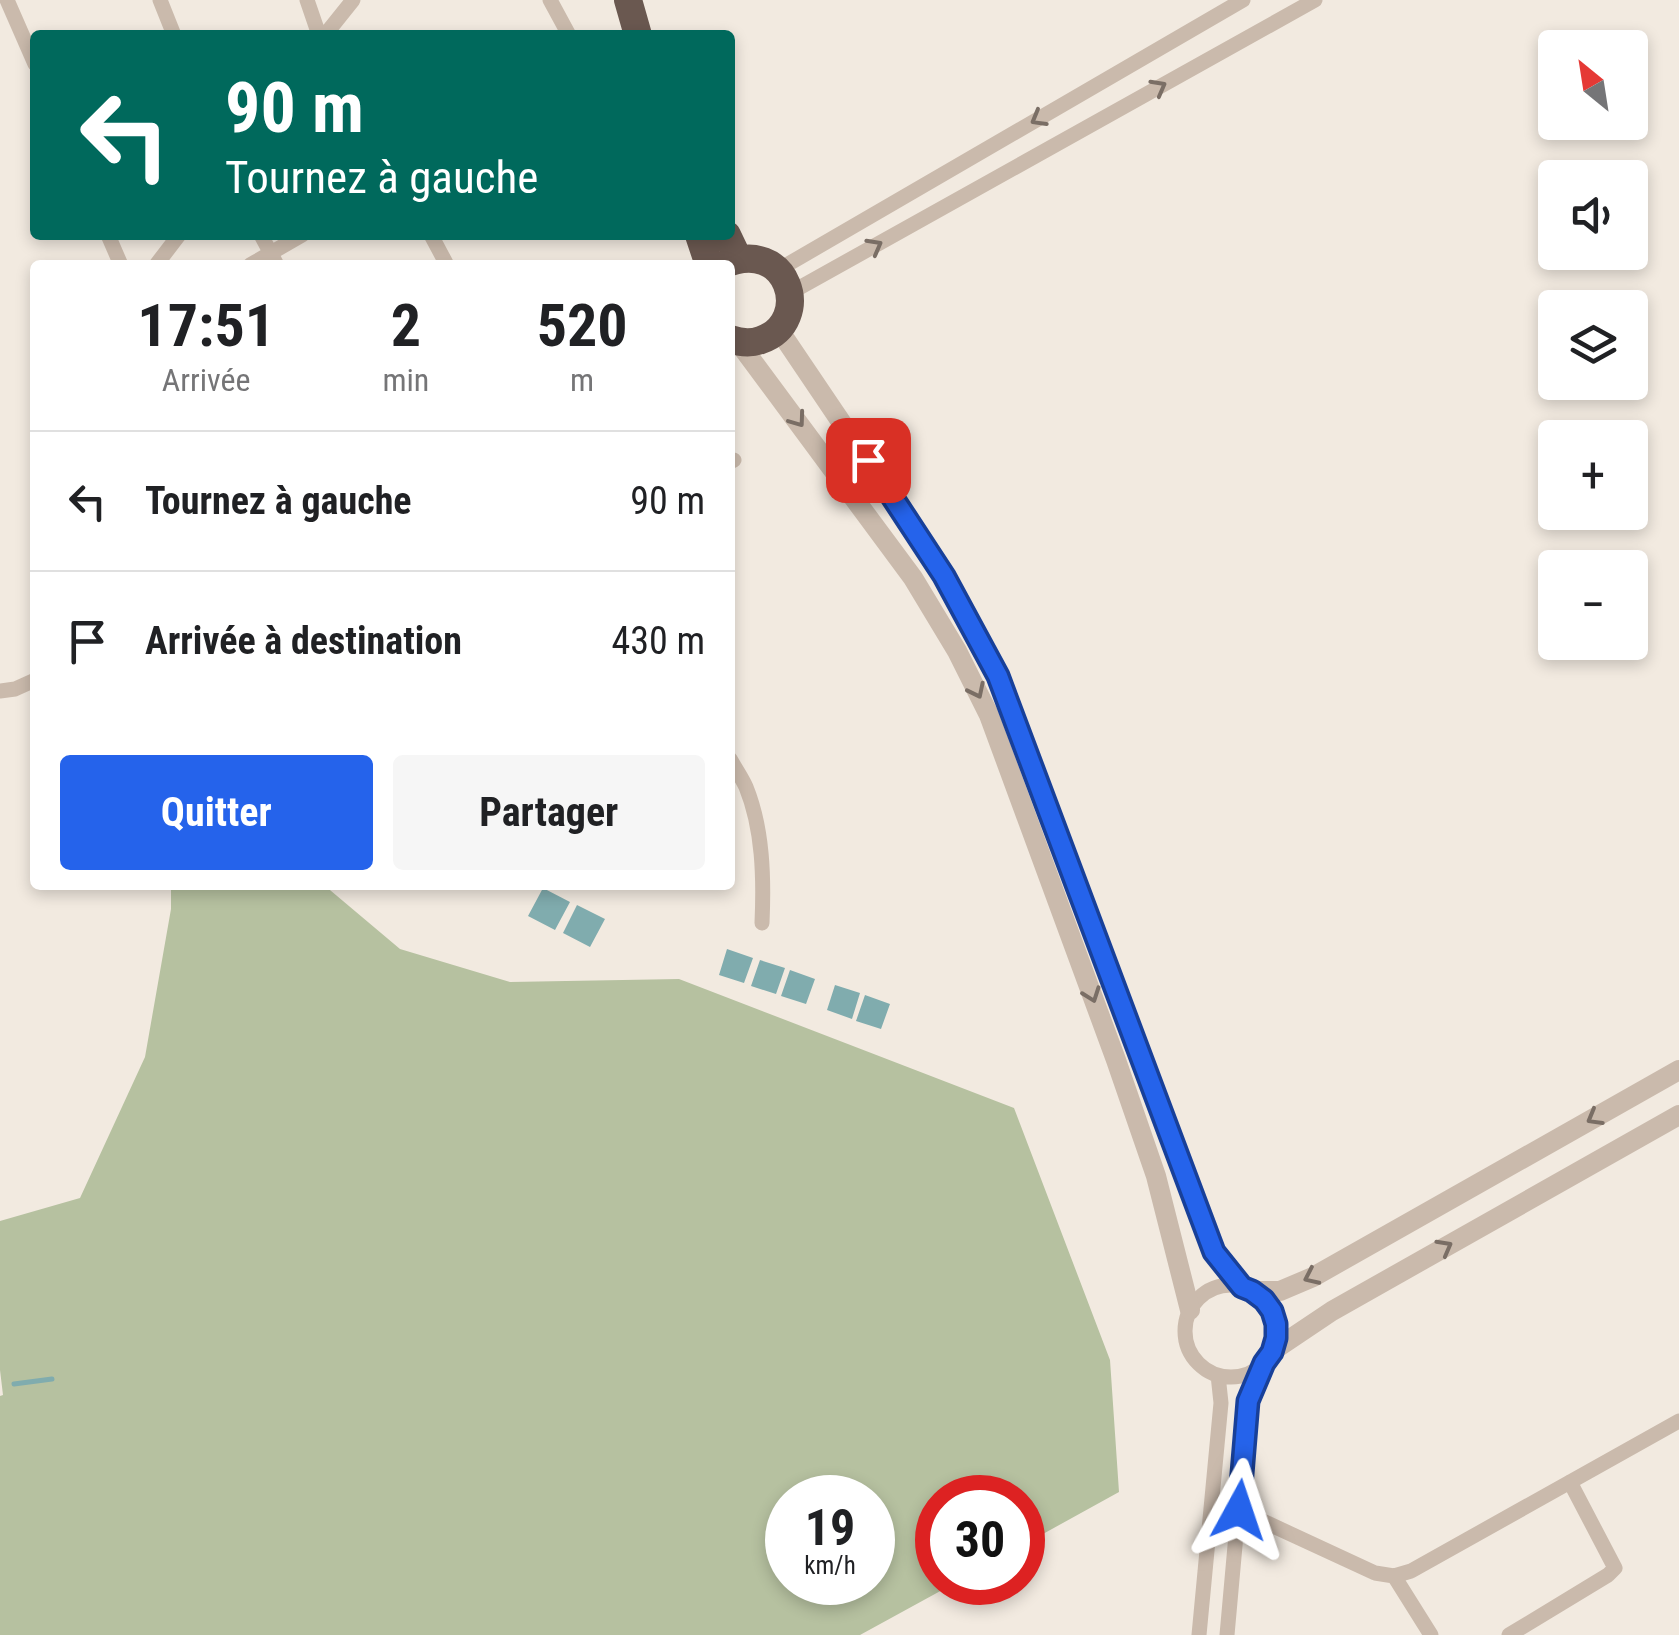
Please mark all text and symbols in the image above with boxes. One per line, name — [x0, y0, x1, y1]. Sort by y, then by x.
north arrow — [1538, 30, 1648, 140]
map controls — [1538, 30, 1648, 660]
text: 90 m — [225, 67, 364, 149]
icon: left — [60, 70, 190, 200]
one-way arrow — [1148, 80, 1166, 100]
one-way arrow — [1031, 107, 1049, 127]
text: Tournez à gauche — [225, 151, 538, 204]
button: sound — [1538, 160, 1648, 270]
one-way arrow — [865, 238, 883, 258]
text: 17:51 — [137, 290, 275, 361]
text: 2 — [391, 290, 421, 361]
text: 520 — [537, 290, 628, 361]
button: layers — [1538, 290, 1648, 400]
text: Arrivée — [162, 361, 251, 399]
text: min — [382, 361, 429, 399]
text: m — [570, 361, 594, 399]
one-way arrow — [786, 409, 805, 428]
pin — [826, 418, 911, 503]
button: + — [1538, 420, 1648, 530]
icon: arrive — [841, 433, 896, 488]
icon: left — [60, 474, 115, 529]
text: Tournez à gauche — [145, 479, 412, 523]
text: 90 m — [630, 479, 705, 523]
button: − — [1538, 550, 1648, 660]
icon: arrive — [60, 614, 115, 669]
text: Arrivée à destination — [145, 619, 462, 663]
text: 430 m — [611, 619, 705, 663]
one-way arrow — [965, 681, 985, 699]
button: Quitter — [60, 755, 373, 870]
button: Partager — [393, 755, 705, 870]
one-way arrow — [1080, 985, 1101, 1002]
one-way arrow — [1587, 1106, 1605, 1125]
one-way arrow — [1434, 1240, 1452, 1260]
one-way arrow — [1303, 1265, 1321, 1285]
position arrow — [1187, 1458, 1291, 1562]
speed limit sign: 30 — [915, 1475, 1045, 1605]
text: 19 — [805, 1499, 855, 1557]
text: km/h — [804, 1551, 856, 1580]

